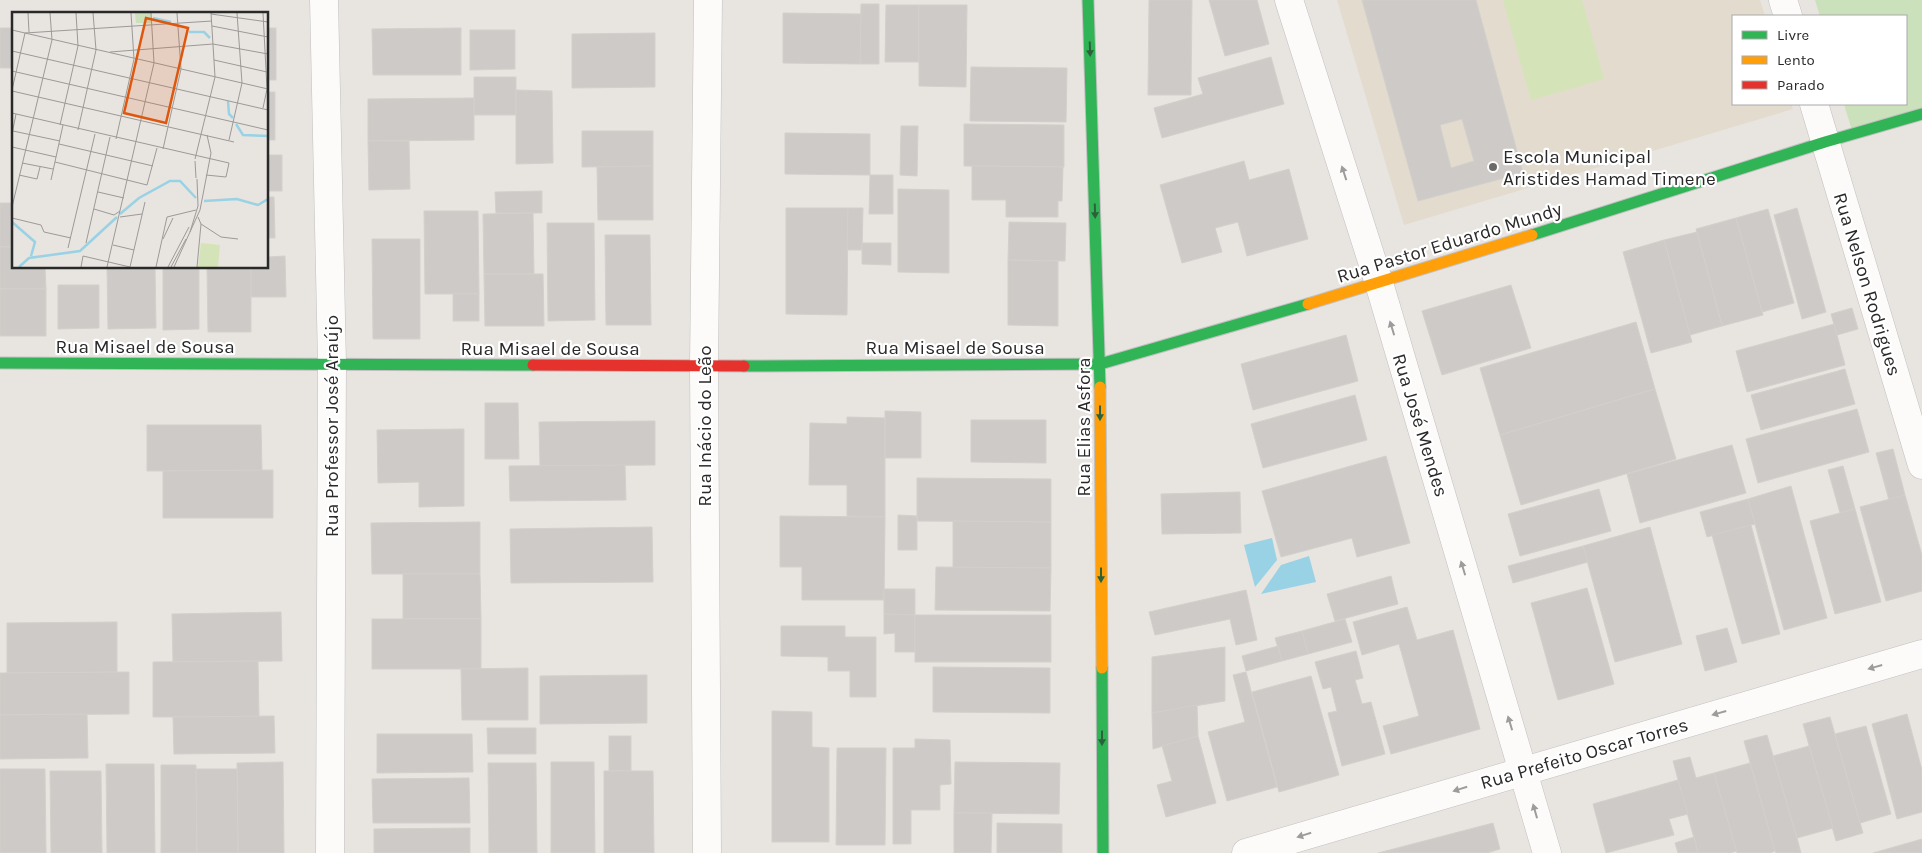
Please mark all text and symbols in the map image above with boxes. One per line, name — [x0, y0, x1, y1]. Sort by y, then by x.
inset map — [12, 12, 269, 269]
legend — [1732, 15, 1907, 105]
text: Livre — [1777, 26, 1809, 44]
one-way arrow — [1086, 41, 1094, 57]
text: Lento — [1777, 51, 1815, 69]
text: Parado — [1777, 76, 1824, 94]
place label: Escola Municipal Aristides Hamad Timene — [1503, 146, 1716, 190]
marker: Escola Municipal Aristides Hamad Timene — [1487, 161, 1499, 173]
one-way arrow — [1339, 165, 1347, 180]
street label: Rua Nelson Rodrigues — [1829, 190, 1905, 379]
street label: Rua Pastor Eduardo Mundy — [1334, 198, 1565, 288]
one-way arrow — [1091, 203, 1099, 219]
street label: Rua Professor José Araújo — [321, 315, 343, 537]
one-way arrow — [1388, 320, 1396, 335]
street label: Rua Misael de Sousa — [55, 336, 235, 358]
street label: Rua Misael de Sousa — [865, 337, 1045, 359]
street label: Rua Misael de Sousa — [460, 338, 640, 360]
street label: Rua Inácio do Leão — [694, 345, 716, 507]
street label: Rua José Mendes — [1388, 351, 1452, 500]
street label: Rua Elias Asfora — [1073, 357, 1095, 497]
one-way arrow — [1096, 405, 1104, 421]
one-way arrow — [1459, 560, 1467, 575]
one-way arrow — [1097, 568, 1105, 584]
one-way arrow — [1868, 664, 1883, 672]
one-way arrow — [1712, 709, 1727, 717]
street label: Rua Prefeito Oscar Torres — [1478, 714, 1691, 794]
one-way arrow — [1505, 716, 1513, 731]
one-way arrow — [1098, 730, 1106, 746]
one-way arrow — [1452, 785, 1467, 793]
one-way arrow — [1531, 804, 1539, 819]
one-way arrow — [1297, 832, 1312, 840]

